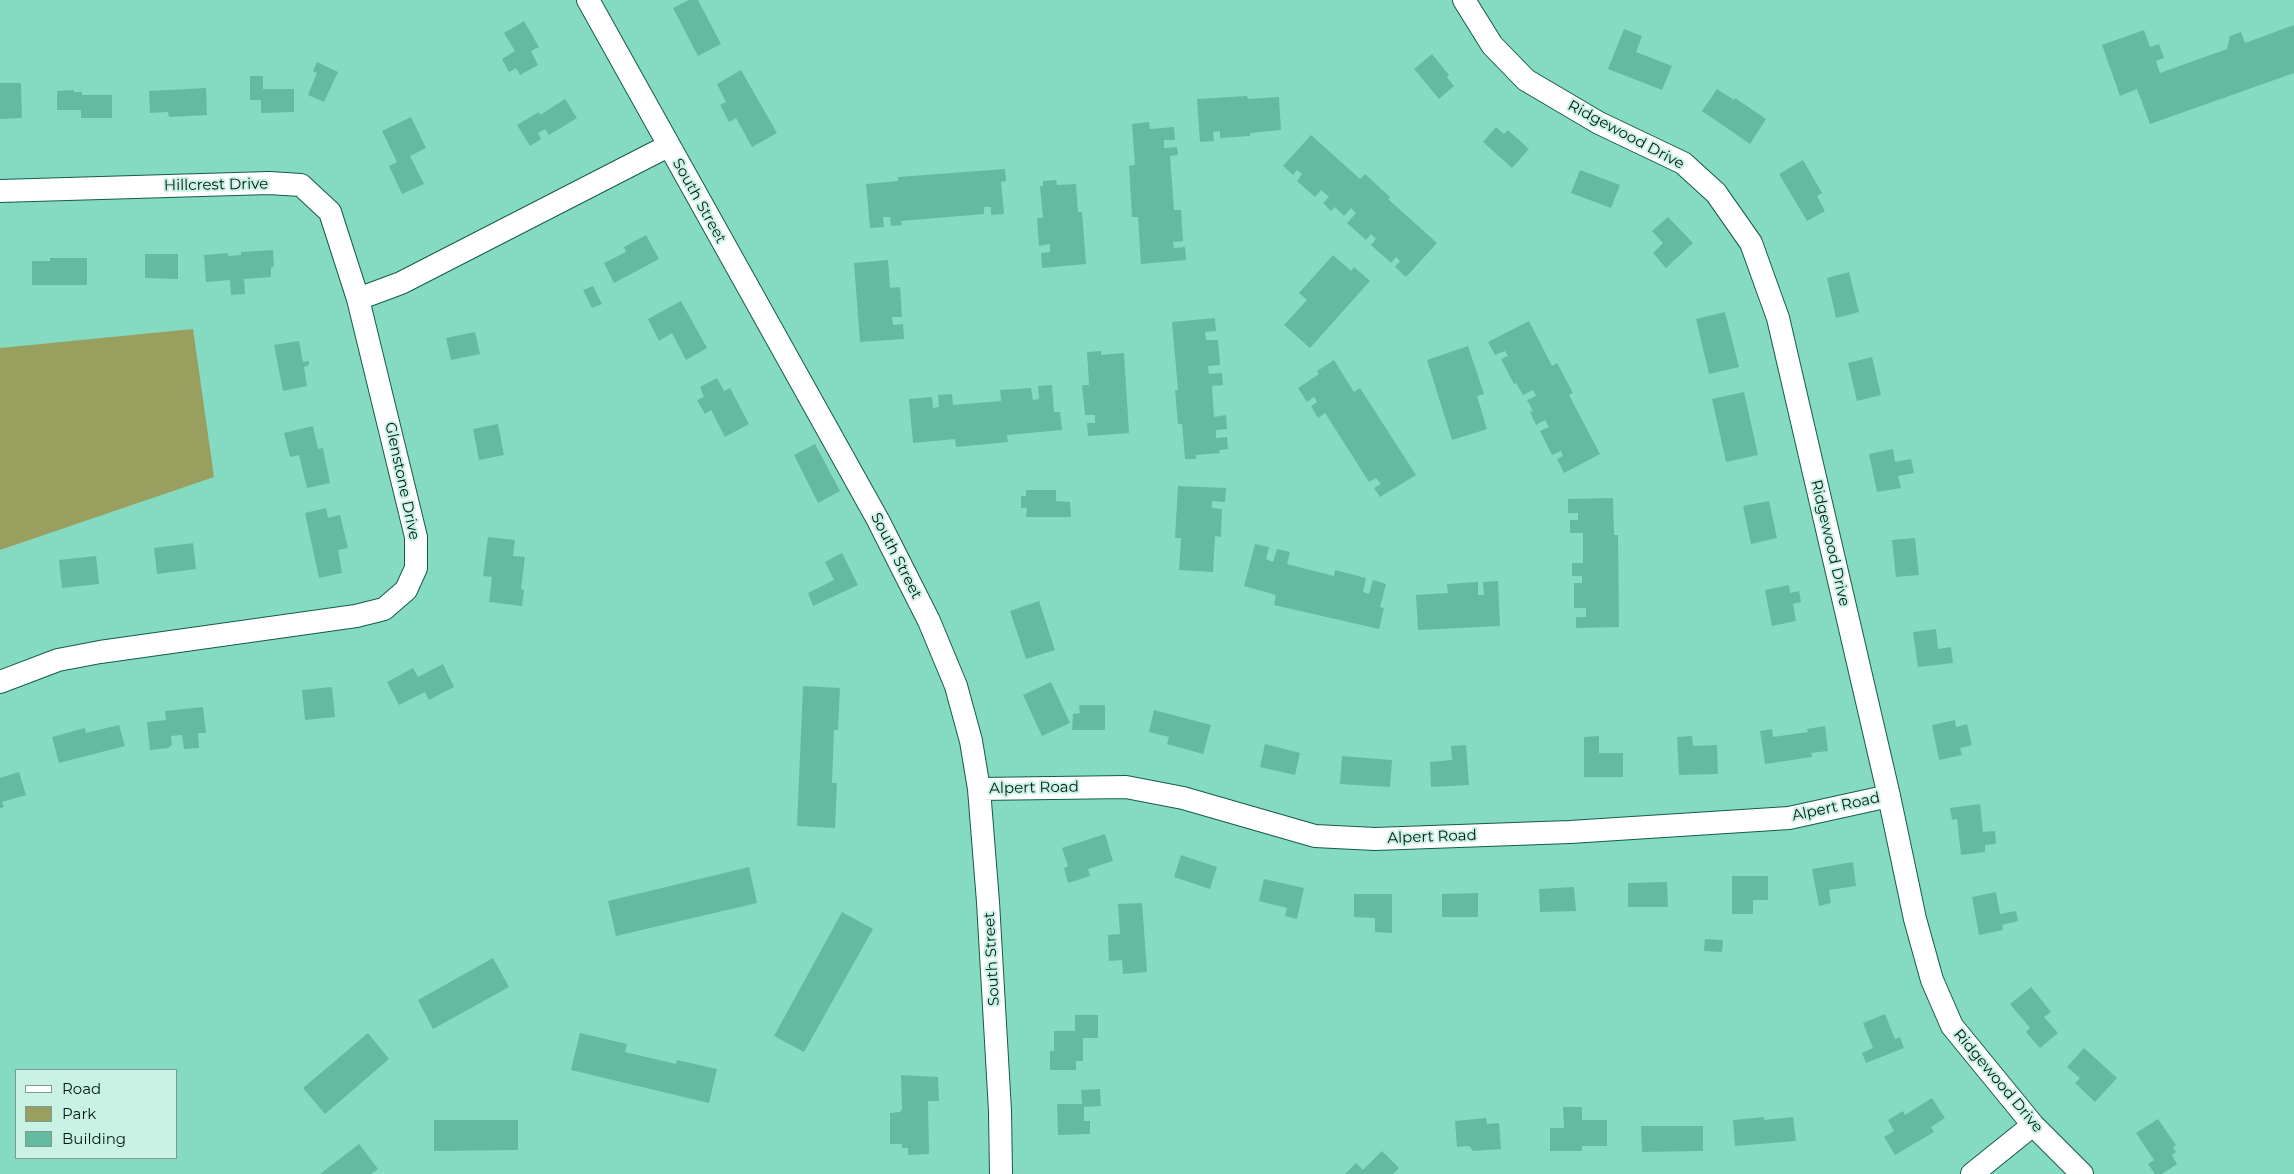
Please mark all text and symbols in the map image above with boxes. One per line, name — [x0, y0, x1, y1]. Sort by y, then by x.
street label: Ridgewood Drive — [1565, 97, 1687, 173]
street label: South Street — [668, 155, 730, 247]
street label: Hillcrest Drive — [164, 175, 268, 195]
street label: Glenstone Drive — [381, 421, 423, 541]
street label: Ridgewood Drive — [1807, 478, 1853, 608]
street label: South Street — [867, 510, 925, 602]
street label: Alpert Road — [989, 778, 1079, 798]
street label: Alpert Road — [1790, 789, 1882, 825]
street label: Alpert Road — [1387, 826, 1477, 848]
street label: South Street — [981, 911, 1003, 1007]
street label: Ridgewood Drive — [1950, 1026, 2046, 1136]
legend — [15, 1069, 178, 1159]
text: Road — [62, 1079, 101, 1098]
text: Park — [62, 1104, 96, 1123]
text: Building — [62, 1129, 126, 1148]

